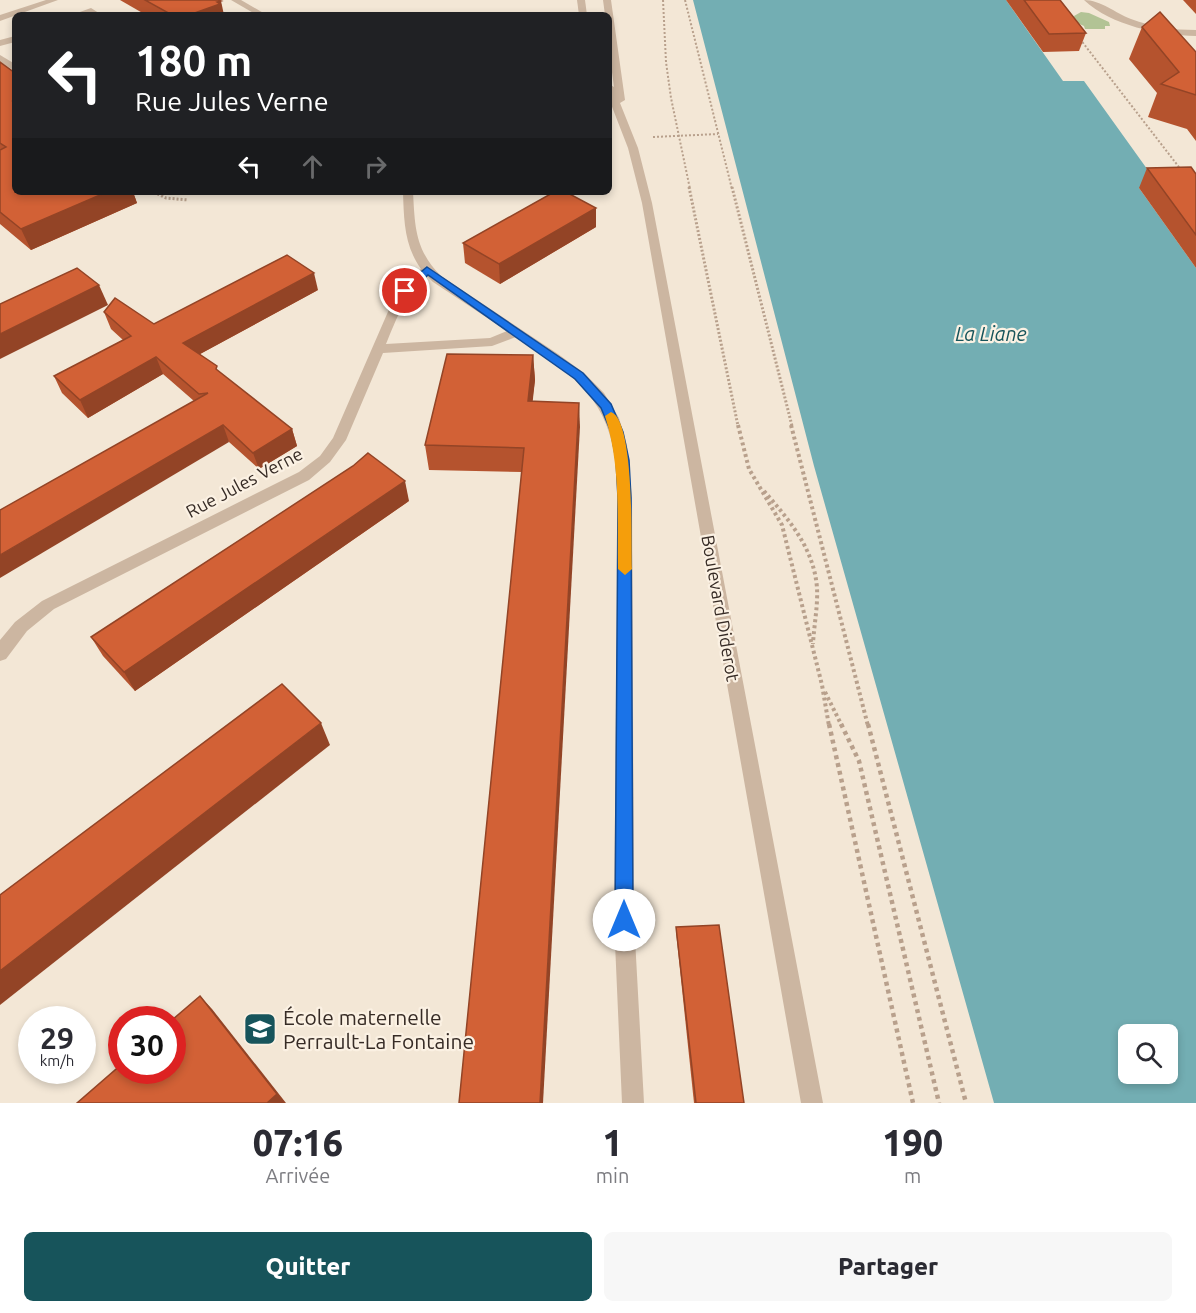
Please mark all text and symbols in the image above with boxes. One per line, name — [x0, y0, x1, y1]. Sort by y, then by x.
icon: left — [36, 36, 114, 114]
text: 180 m — [135, 37, 252, 84]
text: Rue Jules Verne — [135, 86, 329, 116]
icon: left — [233, 150, 266, 183]
icon: ahead — [296, 150, 329, 183]
icon: right — [359, 150, 392, 183]
pin — [379, 265, 430, 316]
icon: arrive — [388, 274, 421, 307]
water label: La Liane — [955, 322, 1027, 345]
street label: Rue Jules Verne — [182, 443, 306, 521]
street label: Boulevard Diderot — [698, 533, 744, 683]
position arrow — [592, 888, 656, 952]
place label: École maternelle Perrault-La Fontaine — [283, 1005, 474, 1053]
speed limit sign: 30 — [108, 1006, 186, 1084]
school or university icon: École maternelle Perrault-La Fontaine — [242, 1011, 278, 1047]
text: 29 — [40, 1021, 74, 1055]
map controls — [1118, 1024, 1178, 1084]
button: search — [1118, 1024, 1178, 1084]
text: km/h — [40, 1052, 74, 1069]
text: 07:16 — [253, 1122, 343, 1163]
text: 1 — [602, 1122, 623, 1163]
text: 190 — [882, 1122, 943, 1163]
text: Arrivée — [266, 1164, 330, 1187]
text: min — [596, 1164, 629, 1187]
text: m — [904, 1164, 921, 1187]
button: Quitter — [24, 1232, 592, 1301]
button: Partager — [604, 1232, 1172, 1301]

